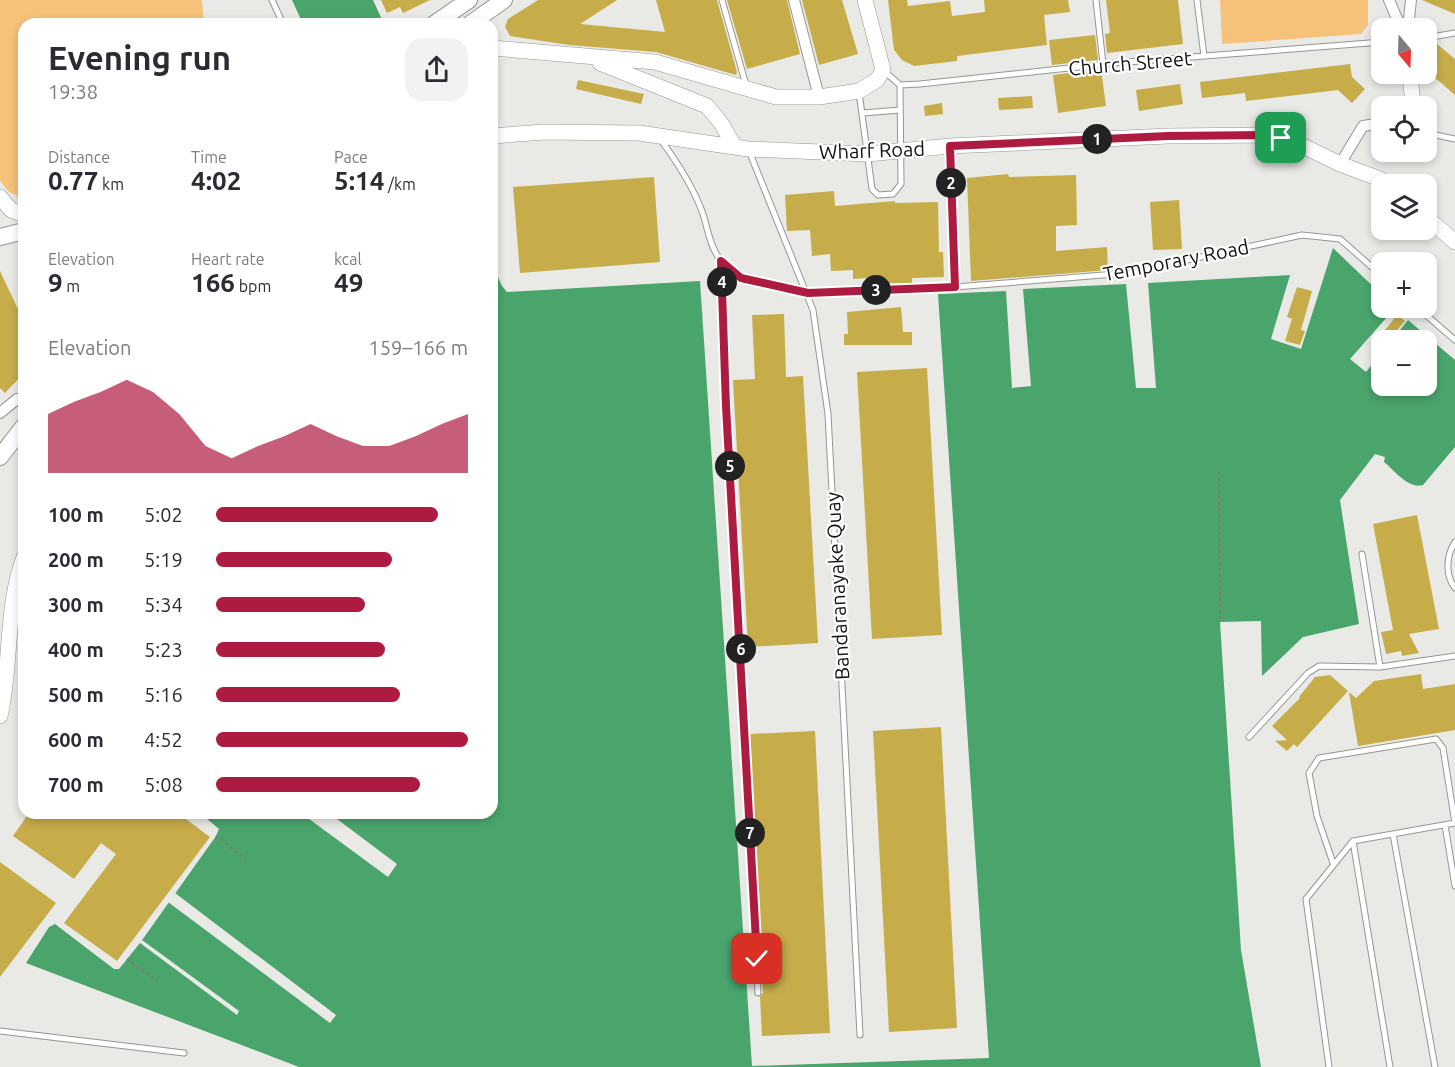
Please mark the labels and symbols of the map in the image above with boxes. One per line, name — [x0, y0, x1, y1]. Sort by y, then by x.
north arrow — [1371, 18, 1437, 84]
street label: Church Street — [1067, 46, 1193, 80]
pin — [1255, 112, 1306, 163]
pin: 1 — [1082, 124, 1112, 154]
street label: Wharf Road — [819, 137, 925, 163]
pin: 2 — [936, 168, 966, 198]
street label: Temporary Road — [1101, 235, 1251, 285]
pin: 4 — [707, 267, 737, 297]
pin: 3 — [861, 275, 891, 305]
pin: 5 — [715, 451, 745, 481]
street label: Bandaranayake Quay — [821, 491, 853, 680]
pin: 6 — [726, 634, 756, 664]
pin: 7 — [735, 818, 765, 848]
pin — [731, 933, 782, 984]

